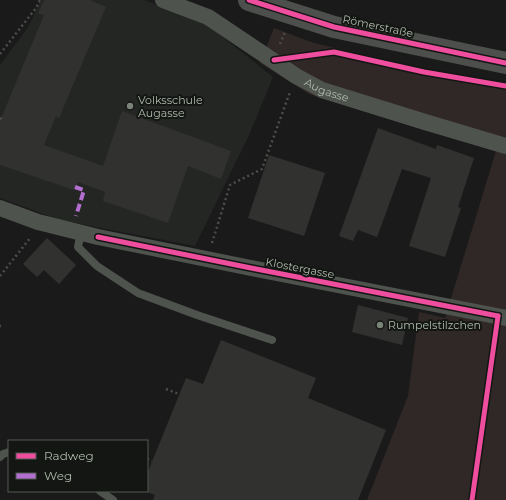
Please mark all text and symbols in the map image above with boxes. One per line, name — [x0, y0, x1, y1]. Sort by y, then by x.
street label: Römerstraße — [341, 12, 415, 40]
street label: Augasse — [302, 75, 351, 105]
place label: Volksschule Augasse — [138, 93, 203, 120]
marker: Volksschule Augasse — [125, 101, 135, 111]
street label: Klostergasse — [264, 254, 336, 282]
place label: Rumpelstilzchen — [388, 318, 481, 332]
marker: Rumpelstilzchen — [375, 320, 385, 330]
legend — [8, 440, 148, 492]
text: Radweg — [44, 448, 94, 463]
text: Weg — [44, 468, 72, 483]

